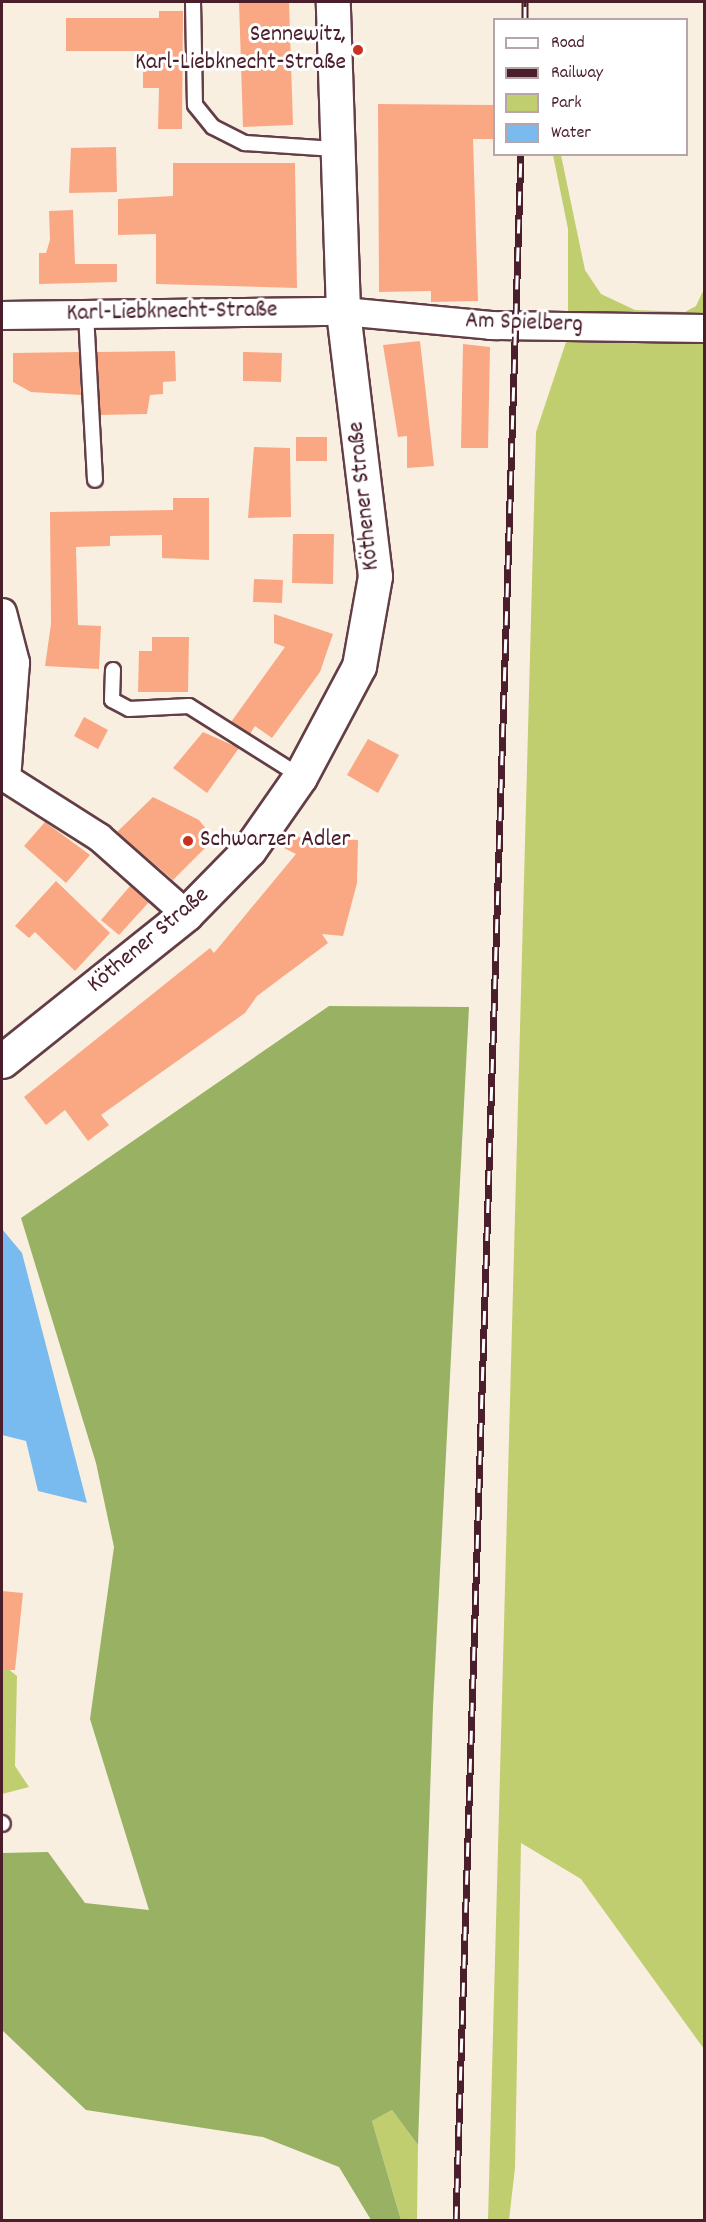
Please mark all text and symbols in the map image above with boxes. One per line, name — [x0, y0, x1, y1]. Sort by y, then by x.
legend — [493, 18, 688, 156]
place label: Sennewitz, Karl-Liebknecht-Straße — [135, 22, 346, 78]
text: Road — [551, 31, 585, 56]
marker: Sennewitz, Karl-Liebknecht-Straße — [351, 43, 365, 57]
text: Railway — [551, 61, 603, 86]
text: Park — [551, 91, 582, 116]
text: Water — [551, 121, 591, 146]
street label: Karl-Liebknecht-Straße — [66, 297, 278, 329]
street label: Am Spielberg — [465, 308, 583, 340]
street label: Köthener Straße — [343, 420, 387, 572]
place label: Schwarzer Adler — [200, 827, 350, 855]
marker: Schwarzer Adler — [181, 834, 195, 848]
street label: Köthener Straße — [82, 882, 216, 1000]

